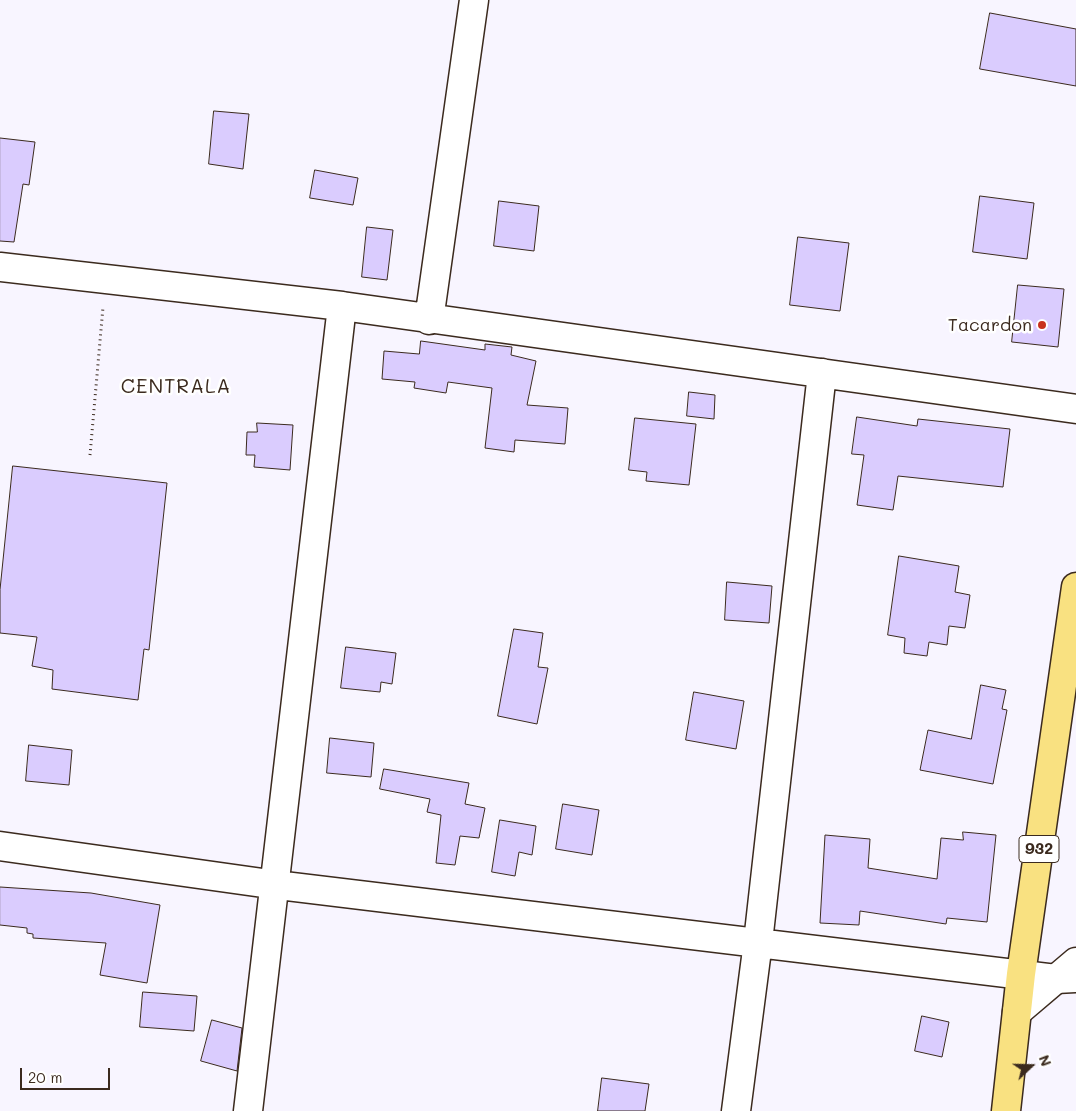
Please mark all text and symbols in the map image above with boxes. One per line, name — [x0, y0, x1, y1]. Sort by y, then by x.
place label: Tacardon — [948, 314, 1032, 336]
marker: Tacardon — [1036, 319, 1048, 331]
district label: CENTRALA — [120, 375, 232, 399]
road number: 932 — [1019, 836, 1059, 862]
north arrow — [1006, 1041, 1056, 1091]
text: N — [1035, 1052, 1056, 1069]
scale bar — [22, 1058, 112, 1090]
text: 20 m — [28, 1067, 62, 1087]

